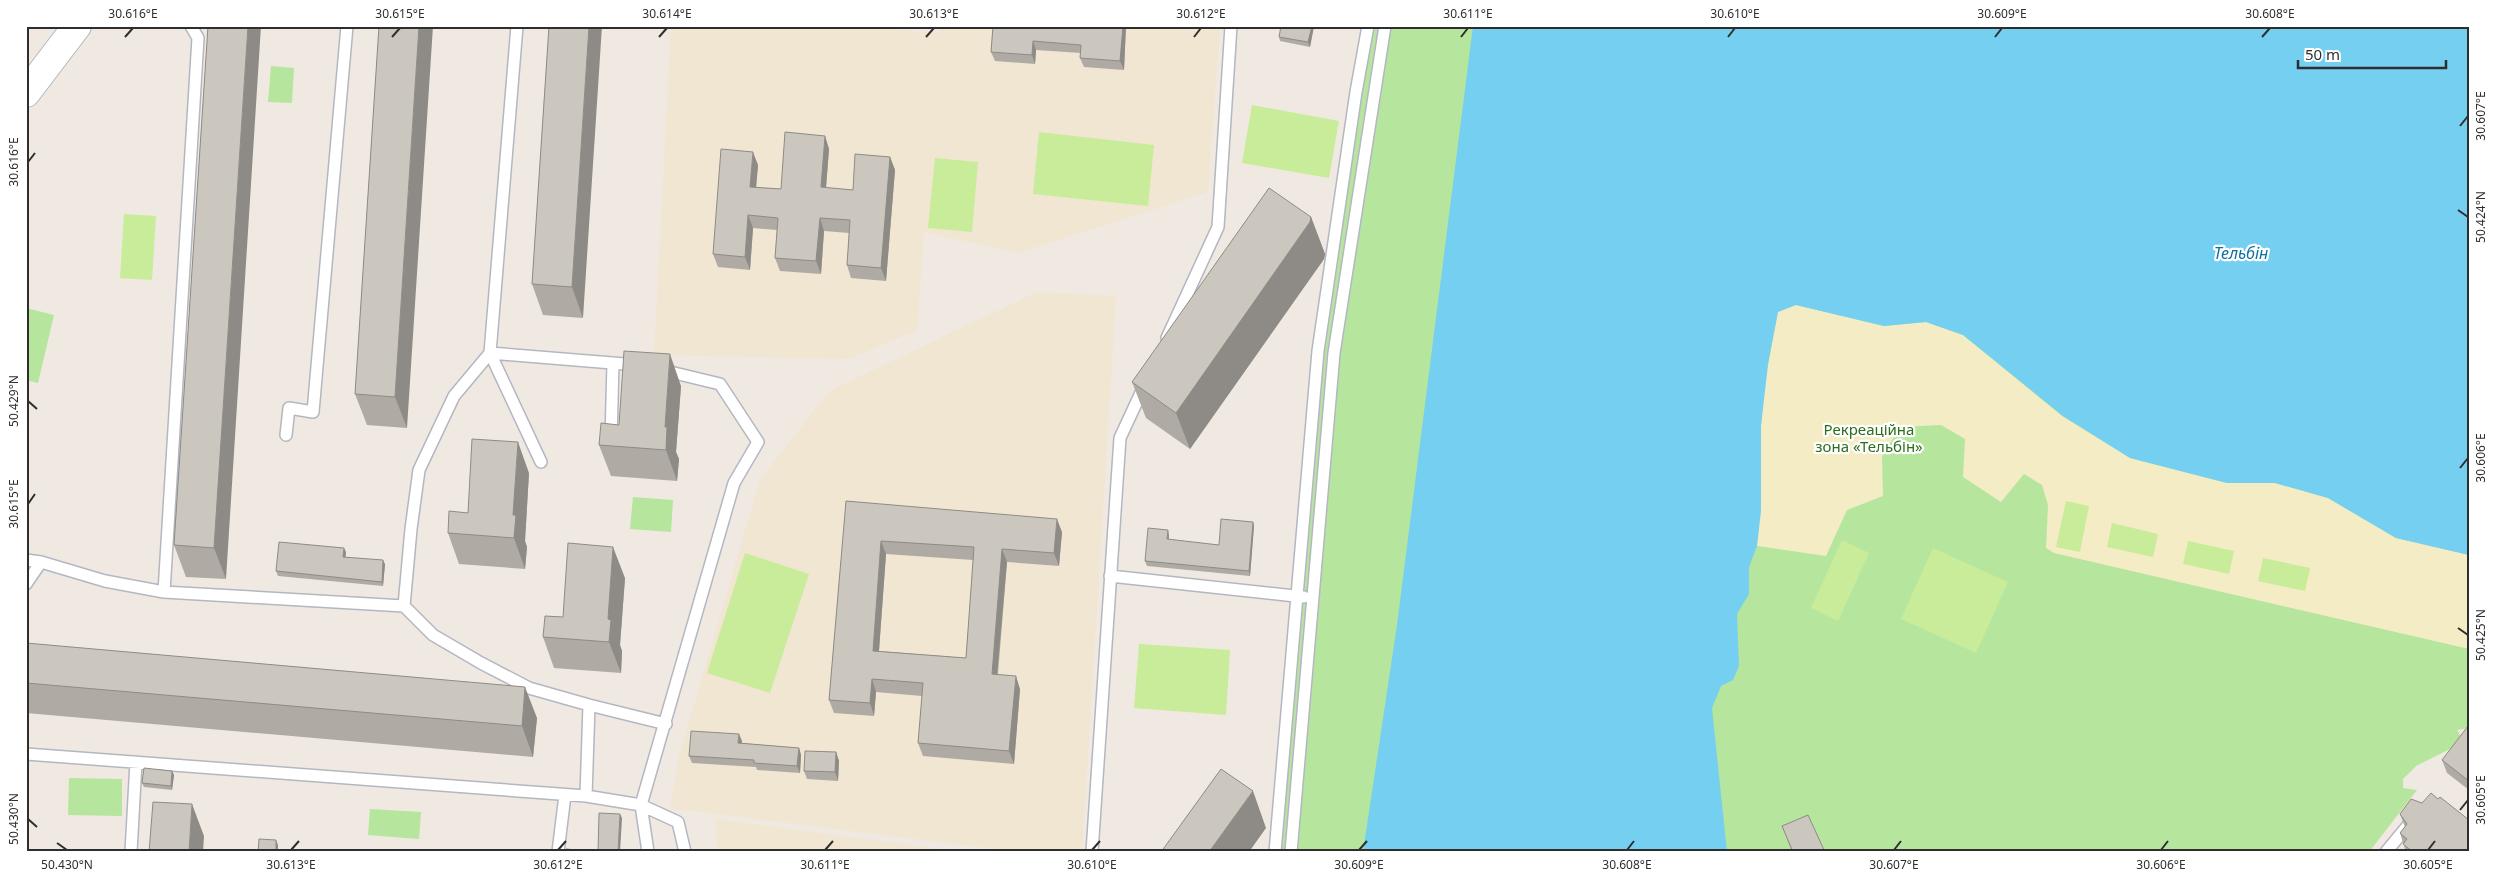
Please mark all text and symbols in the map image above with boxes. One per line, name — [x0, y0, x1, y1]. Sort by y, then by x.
text: 30.616°E — [108, 5, 158, 22]
text: 30.615°E — [375, 5, 425, 22]
text: 30.614°E — [642, 5, 692, 22]
text: 30.613°E — [909, 5, 959, 22]
text: 30.612°E — [1176, 5, 1226, 22]
text: 30.611°E — [1443, 5, 1493, 22]
text: 30.610°E — [1710, 5, 1760, 22]
text: 30.609°E — [1977, 5, 2027, 22]
text: 30.608°E — [2245, 5, 2295, 22]
scale bar — [2298, 38, 2445, 70]
text: 50 m — [2305, 44, 2340, 64]
text: 30.607°E — [2472, 91, 2489, 141]
text: 30.616°E — [5, 137, 22, 187]
text: 50.424°N — [2472, 191, 2489, 243]
water label: Тельбін — [2214, 242, 2268, 264]
text: 50.429°N — [5, 375, 22, 427]
park label: Рекреаційна зона «Тельбін» — [1815, 419, 1923, 456]
text: 30.606°E — [2472, 433, 2489, 483]
text: 30.615°E — [5, 479, 22, 529]
text: 50.425°N — [2472, 609, 2489, 661]
text: 30.605°E — [2472, 775, 2489, 825]
text: 50.430°N — [5, 793, 22, 845]
text: 50.430°N — [41, 856, 93, 873]
text: 30.613°E — [266, 856, 316, 873]
text: 30.612°E — [533, 856, 583, 873]
text: 30.611°E — [800, 856, 850, 873]
text: 30.610°E — [1067, 856, 1117, 873]
text: 30.609°E — [1334, 856, 1384, 873]
text: 30.608°E — [1602, 856, 1652, 873]
text: 30.607°E — [1869, 856, 1919, 873]
text: 30.606°E — [2136, 856, 2186, 873]
text: 30.605°E — [2403, 856, 2453, 873]

